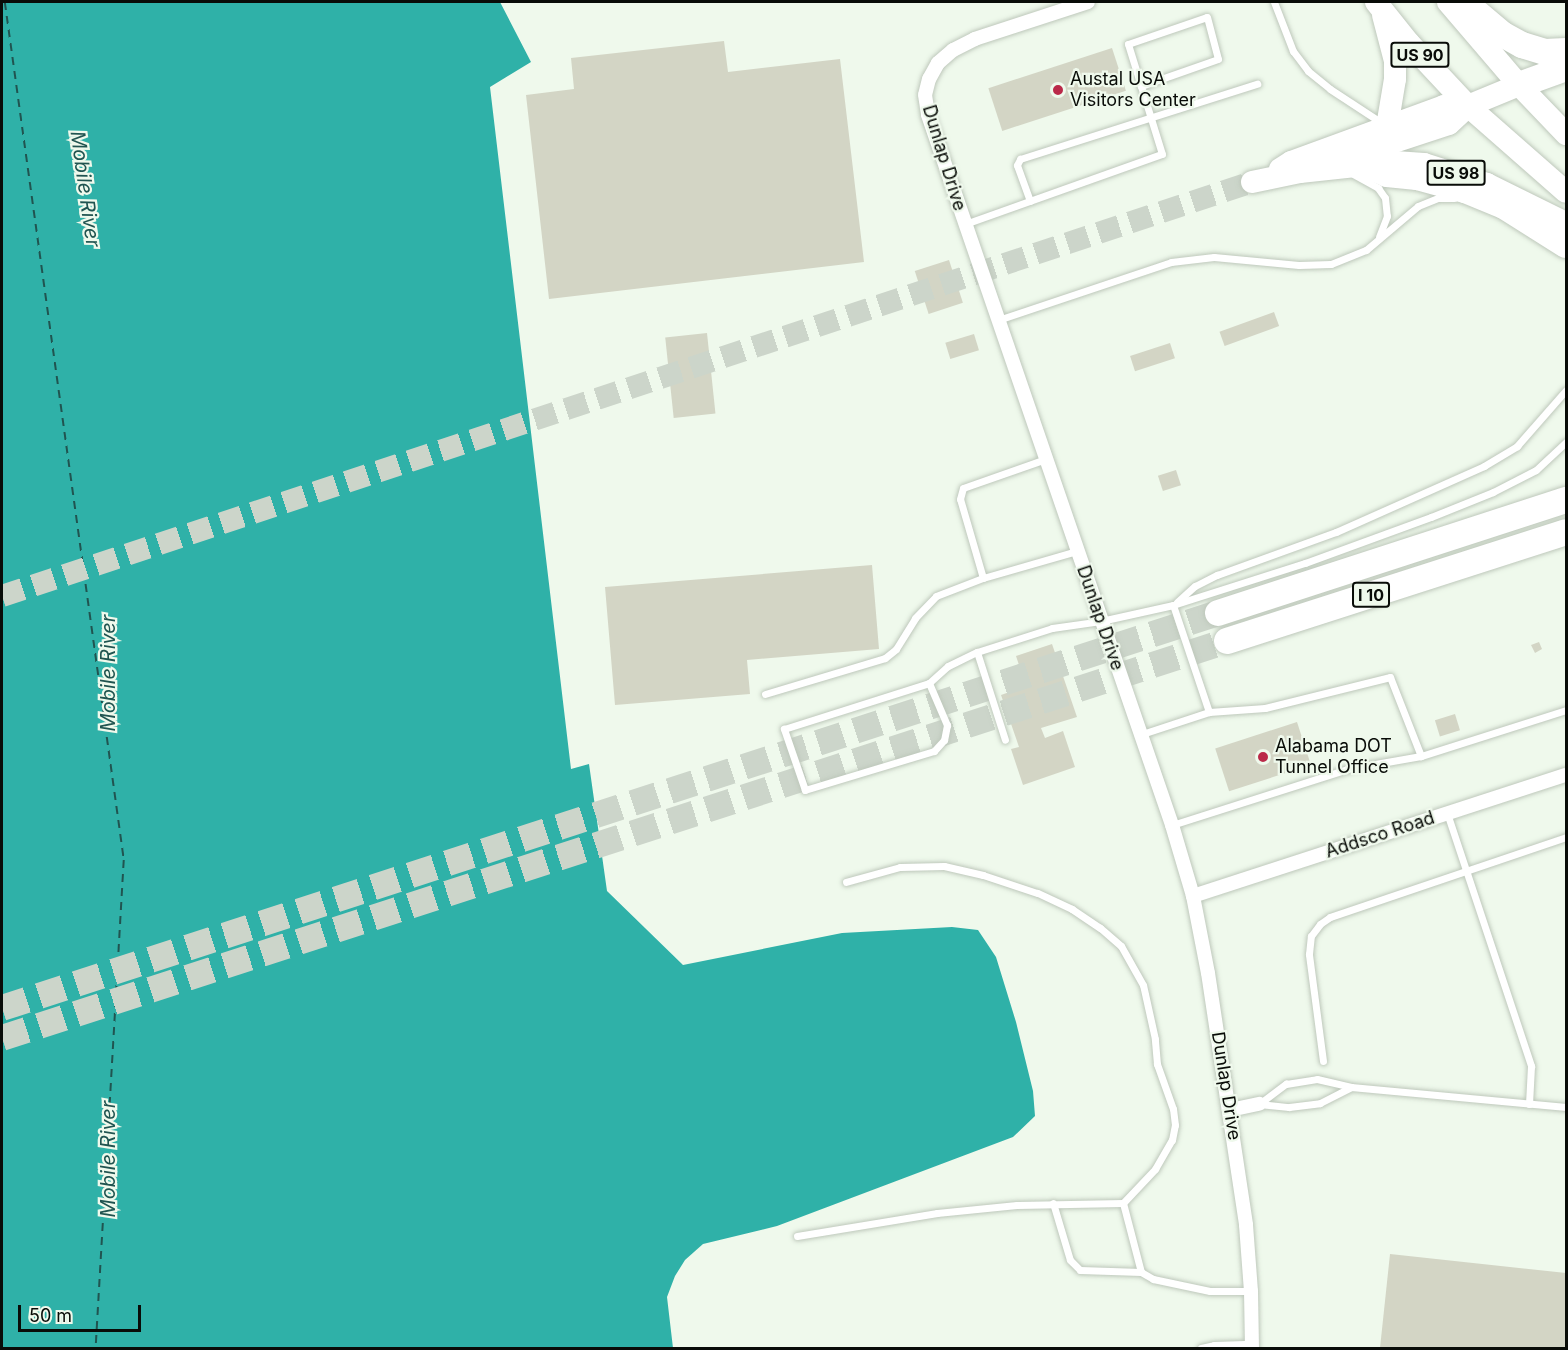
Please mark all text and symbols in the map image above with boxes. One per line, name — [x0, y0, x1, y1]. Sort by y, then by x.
road number: US 90 — [1390, 42, 1450, 68]
place label: Austal USA Visitors Center — [1070, 69, 1196, 112]
marker: Austal USA Visitors Center — [1051, 83, 1065, 97]
street label: Dunlap Drive — [918, 102, 970, 214]
water label: Mobile River — [65, 130, 105, 248]
road number: US 98 — [1426, 160, 1486, 186]
street label: Dunlap Drive — [1072, 563, 1128, 673]
road number: I 10 — [1352, 582, 1390, 608]
water label: Mobile River — [96, 615, 120, 731]
place label: Alabama DOT Tunnel Office — [1275, 736, 1392, 778]
marker: Alabama DOT Tunnel Office — [1256, 750, 1270, 764]
street label: Addsco Road — [1323, 807, 1437, 863]
street label: Dunlap Drive — [1207, 1030, 1245, 1142]
water label: Mobile River — [96, 1101, 120, 1217]
scale bar — [21, 1293, 144, 1331]
text: 50 m — [29, 1305, 72, 1326]

